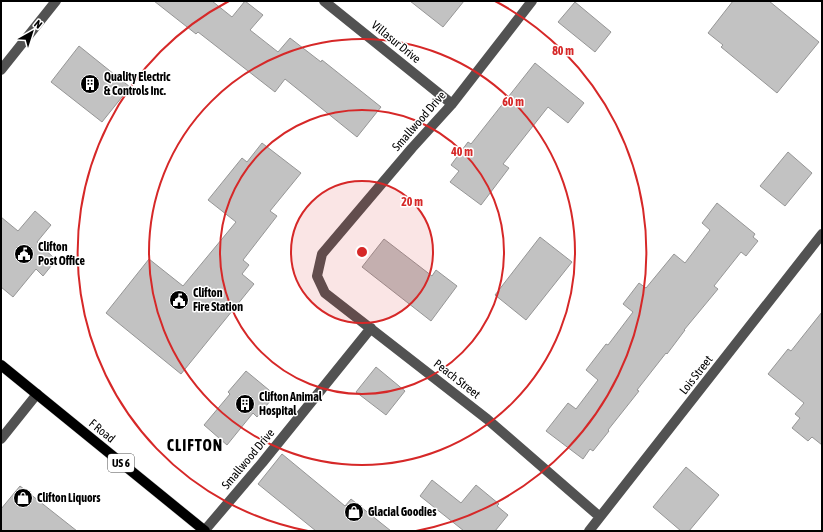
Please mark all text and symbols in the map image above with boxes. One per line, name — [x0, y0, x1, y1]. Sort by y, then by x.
north arrow — [12, 12, 52, 52]
text: N — [32, 18, 45, 31]
street label: Villasur Drive — [369, 18, 423, 66]
text: 80 m — [552, 44, 574, 58]
place label: Quality Electric & Controls Inc. — [104, 70, 171, 98]
building icon: Quality Electric & Controls Inc. — [79, 73, 101, 95]
street label: Smallwood Drive — [389, 88, 449, 154]
text: 60 m — [502, 95, 524, 109]
text: 40 m — [450, 145, 473, 159]
text: 20 m — [401, 195, 423, 209]
place label: Clifton Post Office — [38, 240, 85, 268]
public building icon: Clifton Post Office — [13, 243, 35, 265]
centre of rings — [355, 245, 369, 259]
place label: Clifton Fire Station — [193, 286, 243, 314]
public building icon: Clifton Fire Station — [168, 289, 190, 311]
street label: Lois Street — [677, 352, 716, 397]
street label: Peach Street — [431, 357, 483, 402]
place label: Clifton Animal Hospital — [259, 390, 323, 418]
building icon: Clifton Animal Hospital — [234, 393, 256, 415]
street label: F Road — [86, 416, 118, 446]
street label: Smallwood Drive — [219, 426, 277, 492]
district label: CLIFTON — [167, 436, 223, 454]
road number: US 6 — [108, 454, 134, 472]
shop icon: Clifton Liquors — [12, 487, 34, 509]
place label: Clifton Liquors — [37, 491, 101, 505]
shop icon: Glacial Goodies — [343, 501, 365, 523]
place label: Glacial Goodies — [368, 505, 437, 519]

